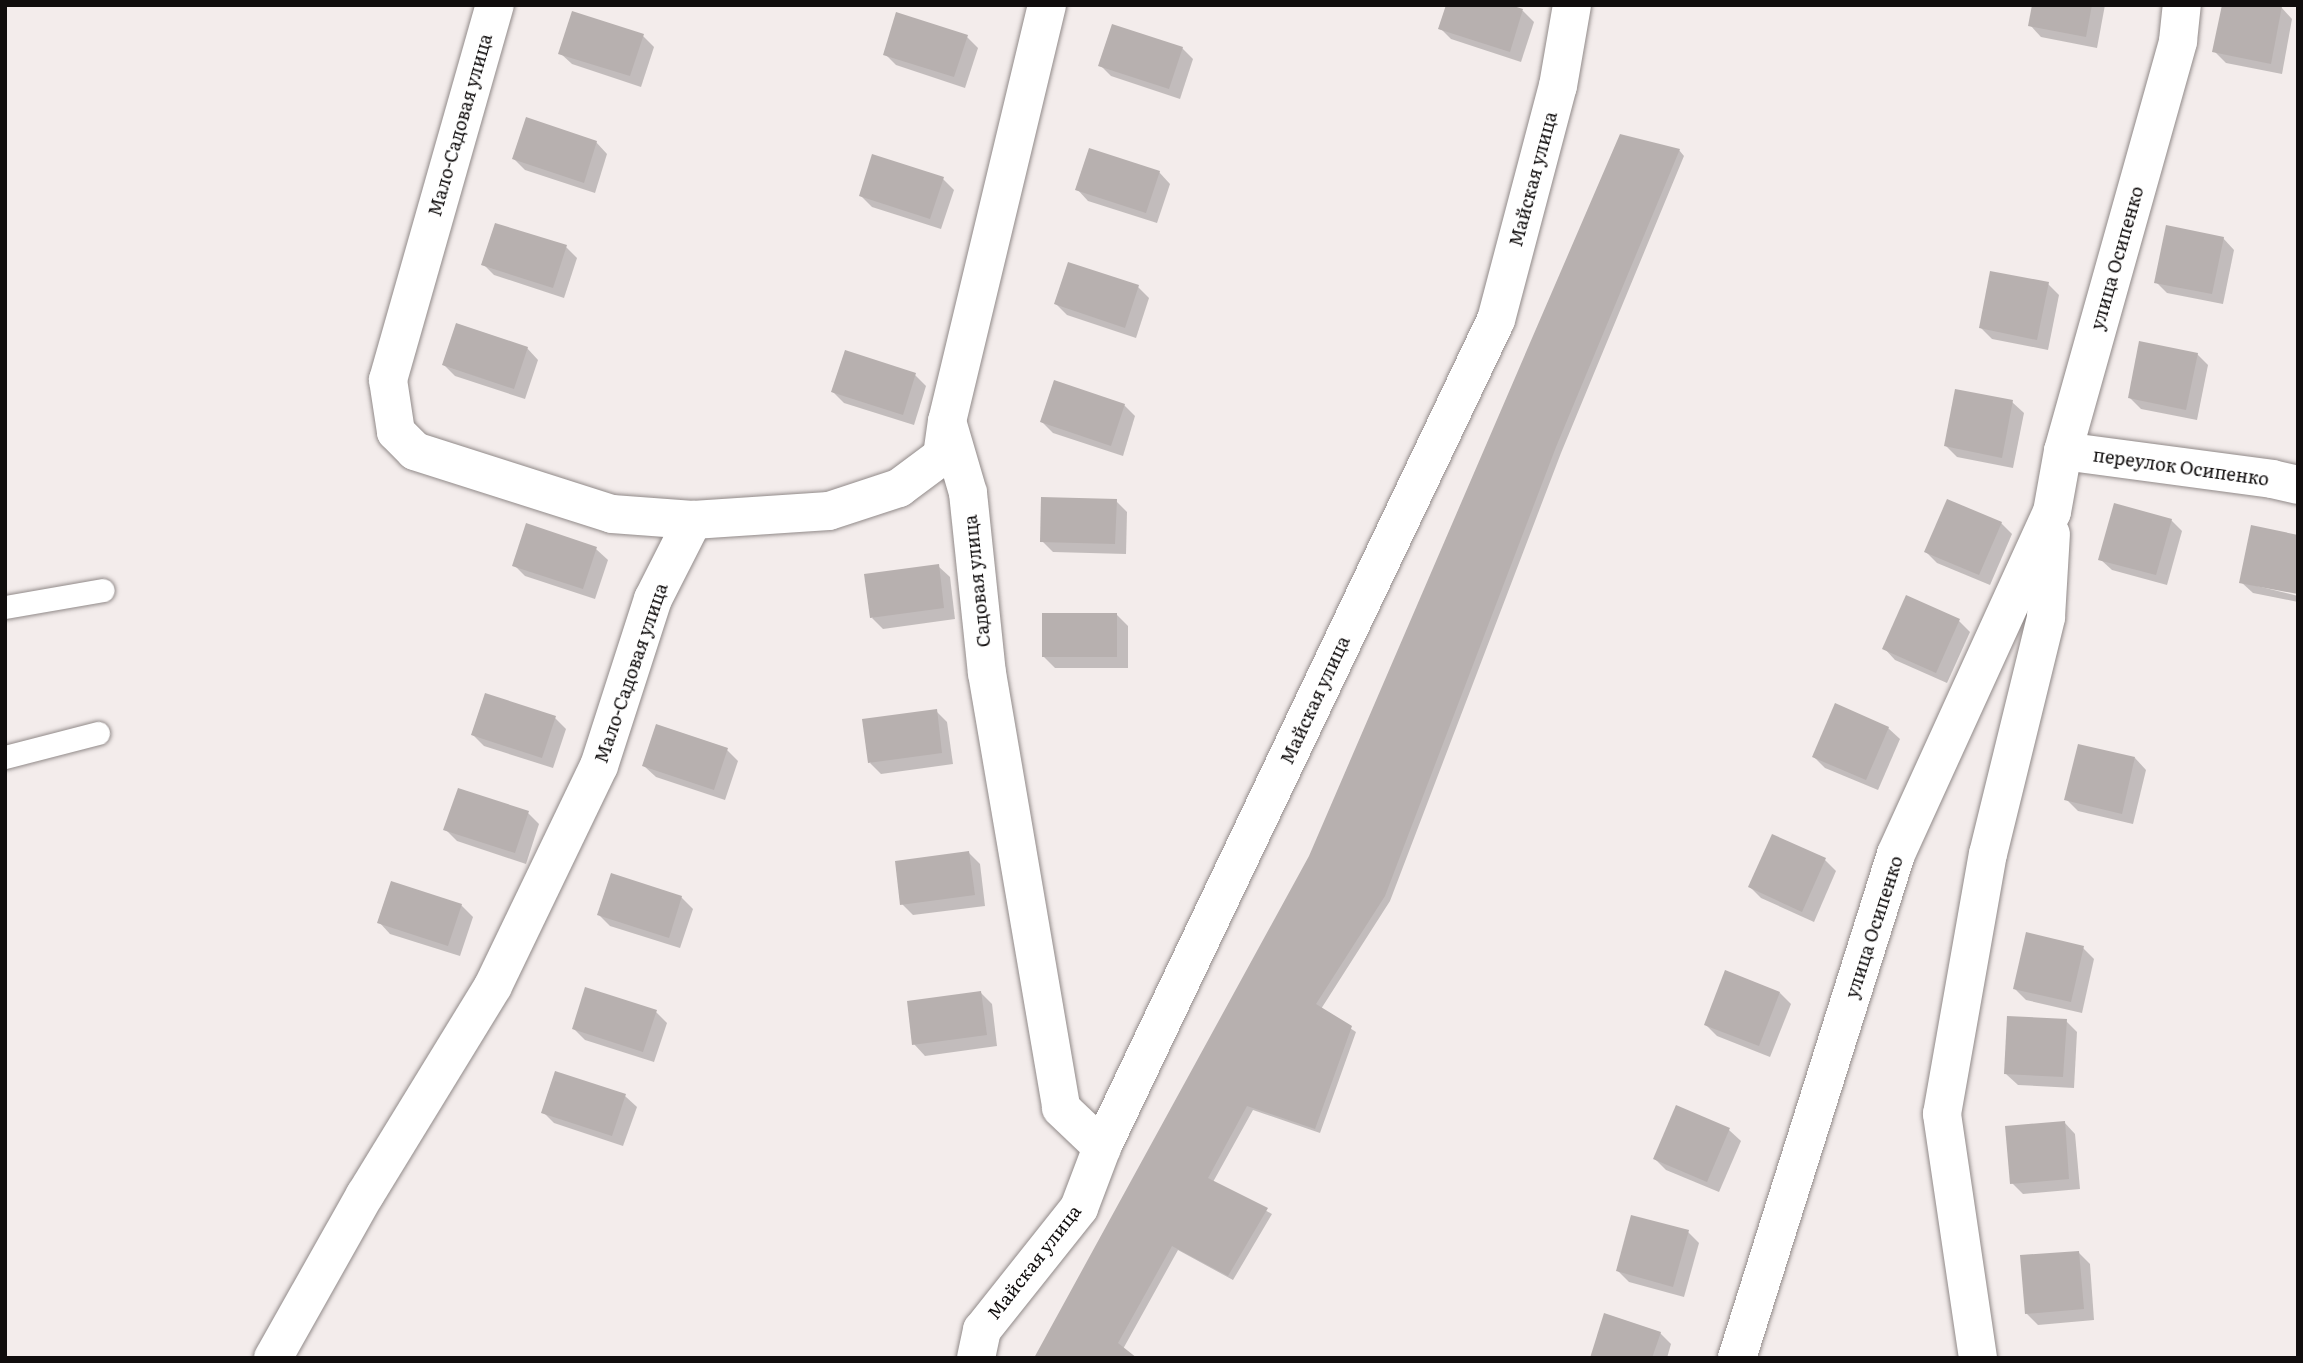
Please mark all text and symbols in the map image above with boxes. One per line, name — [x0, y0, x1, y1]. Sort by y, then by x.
street label: Мало-Садовая улица — [424, 31, 496, 219]
street label: Майская улица — [1505, 109, 1561, 249]
street label: улица Осипенко — [2086, 184, 2148, 332]
street label: переулок Осипенко — [2092, 444, 2270, 490]
street label: Садовая улица — [959, 514, 995, 648]
street label: Мало-Садовая улица — [590, 580, 672, 766]
street label: Майская улица — [1276, 632, 1354, 768]
street label: улица Осипенко — [1841, 853, 1907, 1001]
street label: Майская улица — [983, 1201, 1085, 1323]

